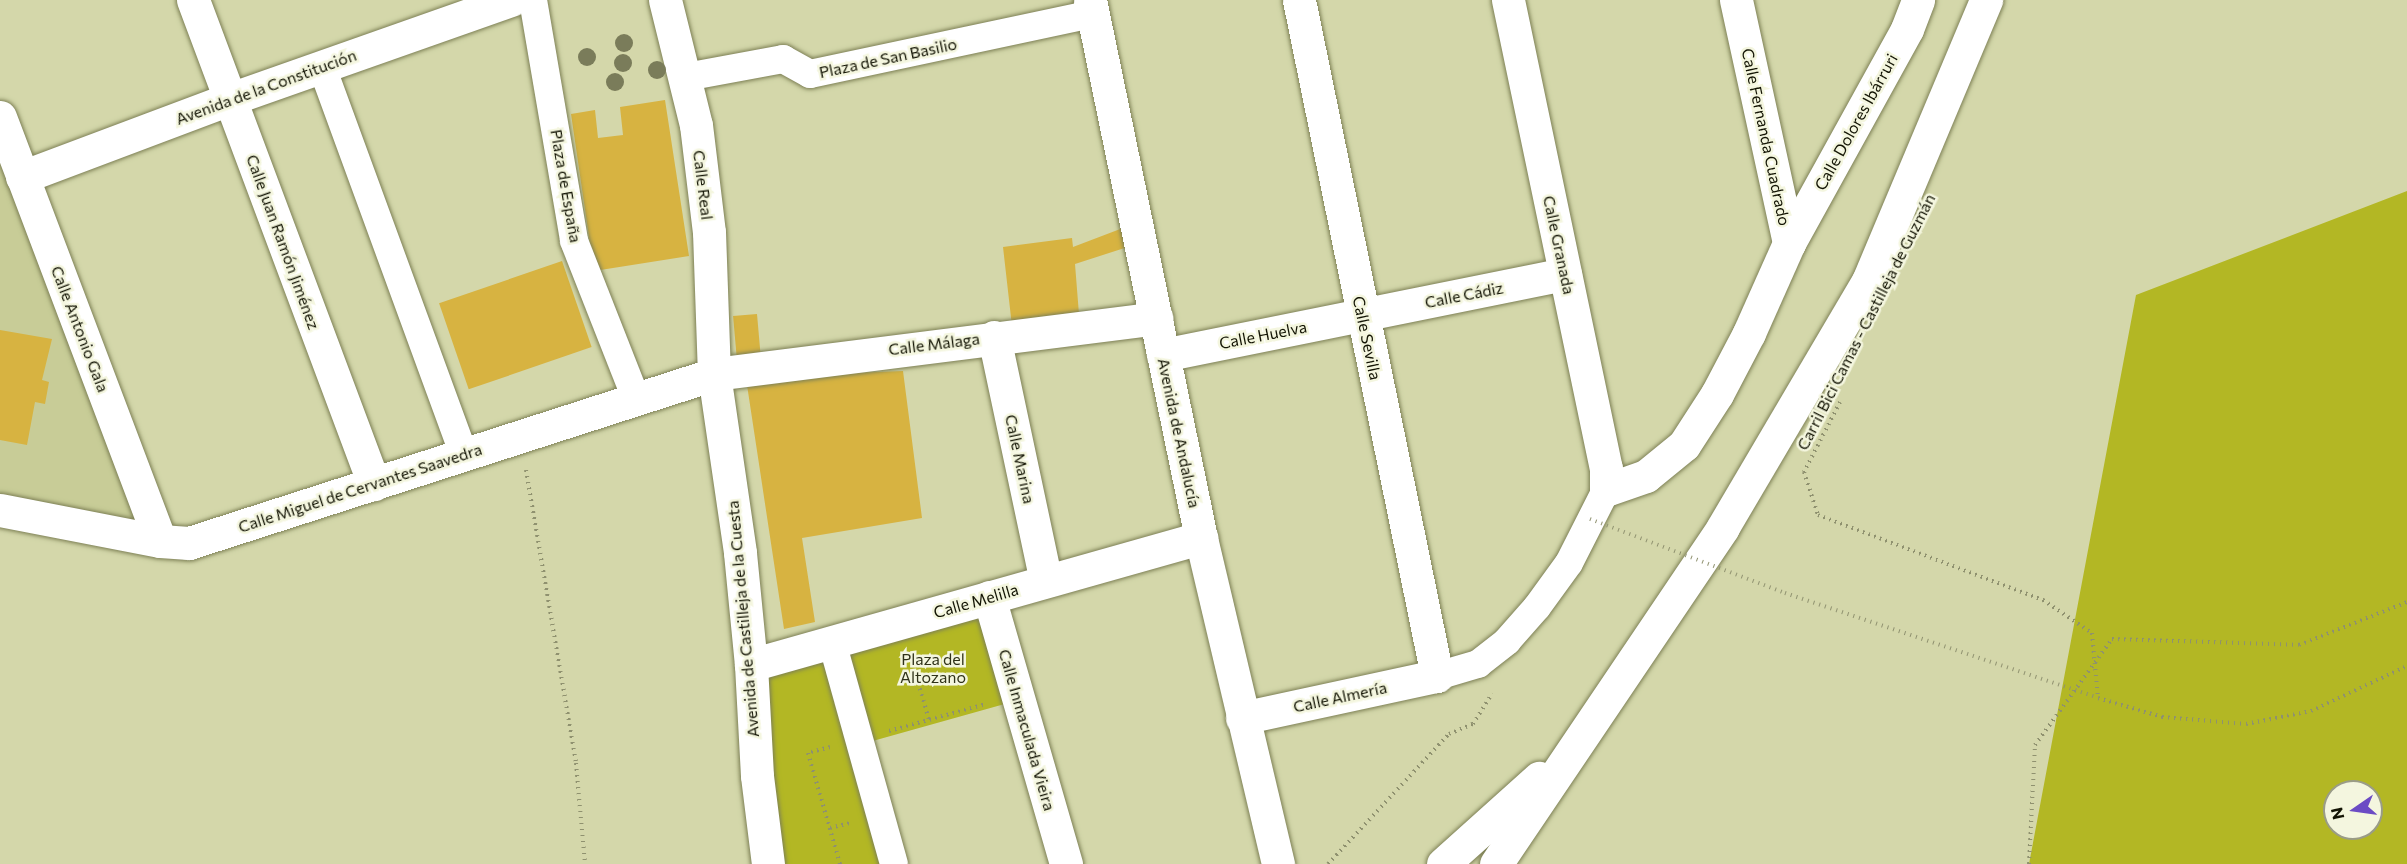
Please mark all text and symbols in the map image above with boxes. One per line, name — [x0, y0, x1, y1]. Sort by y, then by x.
street label: Plaza de San Basilio — [817, 34, 959, 82]
street label: Avenida de la Constitución — [173, 45, 359, 129]
street label: Calle Fernanda Cuadrado — [1738, 47, 1794, 227]
street label: Calle Dolores Ibárruri — [1810, 50, 1902, 194]
street label: Plaza de España — [547, 128, 585, 244]
street label: Calle Real — [689, 149, 717, 221]
street label: Calle Juan Ramón Jiménez — [242, 152, 324, 332]
street label: Carril Bici Camas - Castilleja de Guzmán — [1793, 191, 1939, 453]
street label: Calle Granada — [1539, 194, 1579, 296]
street label: Calle Antonio Gala — [47, 263, 113, 395]
street label: Calle Cádiz — [1423, 278, 1505, 312]
street label: Calle Sevilla — [1349, 294, 1385, 382]
street label: Calle Huelva — [1218, 317, 1308, 353]
street label: Calle Málaga — [887, 329, 981, 359]
street label: Avenida de Andalucía — [1154, 356, 1204, 510]
street label: Calle Marina — [1001, 413, 1039, 505]
street label: Calle Miguel de Cervantes Saavedra — [236, 439, 484, 537]
street label: Avenida de Castilleja de la Cuesta — [723, 500, 763, 738]
street label: Calle Melilla — [931, 580, 1021, 622]
street label: Calle Inmaculada Vieira — [995, 647, 1059, 813]
park label: Plaza del Altozano — [900, 649, 966, 687]
street label: Calle Almería — [1291, 678, 1389, 716]
north arrow — [2323, 780, 2383, 840]
text: N — [2326, 806, 2348, 822]

